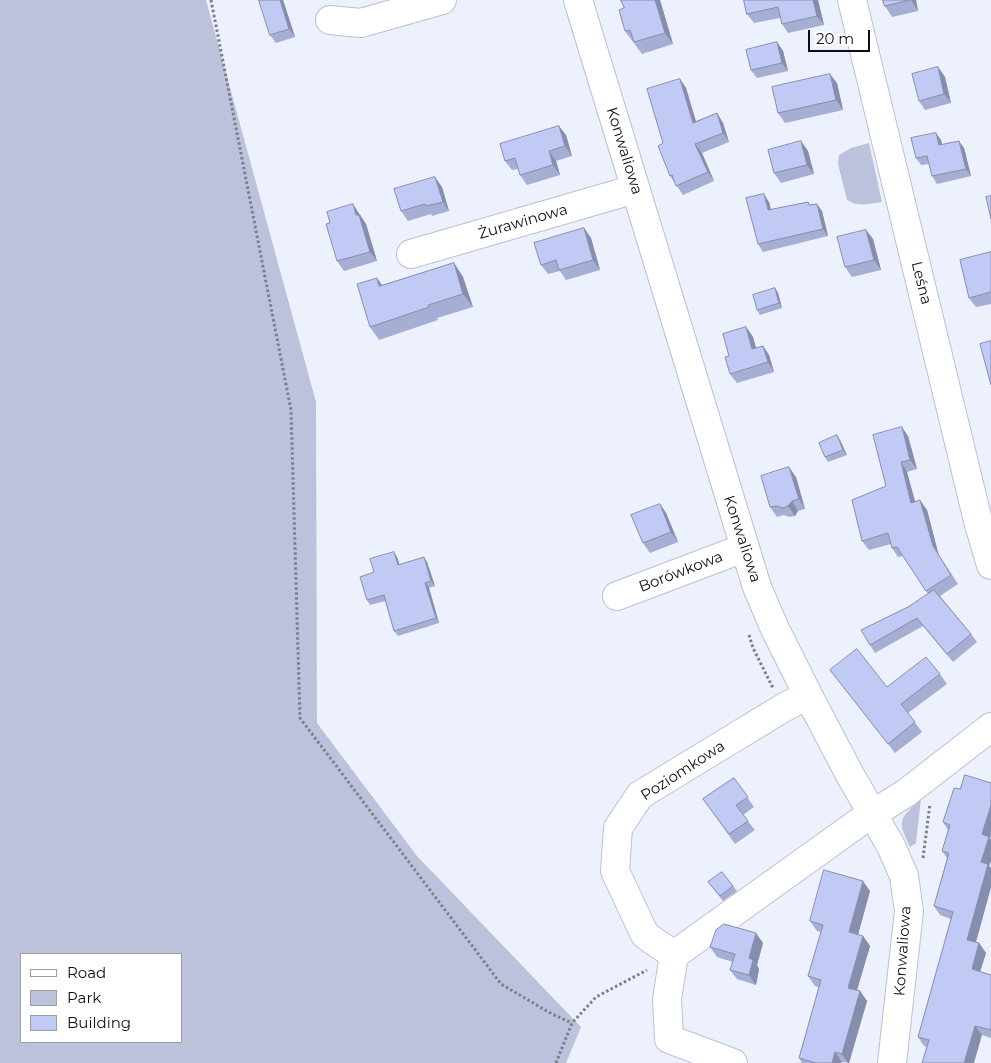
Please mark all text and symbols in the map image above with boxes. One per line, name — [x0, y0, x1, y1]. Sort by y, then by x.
scale bar — [811, 20, 874, 52]
text: 20 m — [816, 29, 854, 48]
street label: Konwaliowa — [602, 105, 646, 197]
street label: Żurawinowa — [476, 201, 570, 243]
street label: Leśna — [907, 259, 935, 307]
street label: Konwaliowa — [719, 493, 765, 585]
street label: Borówkowa — [636, 548, 726, 596]
street label: Poziomkowa — [638, 737, 728, 805]
street label: Konwaliowa — [891, 905, 915, 997]
legend — [20, 953, 182, 1043]
text: Road — [67, 963, 106, 982]
text: Park — [67, 988, 101, 1007]
text: Building — [67, 1013, 131, 1032]

